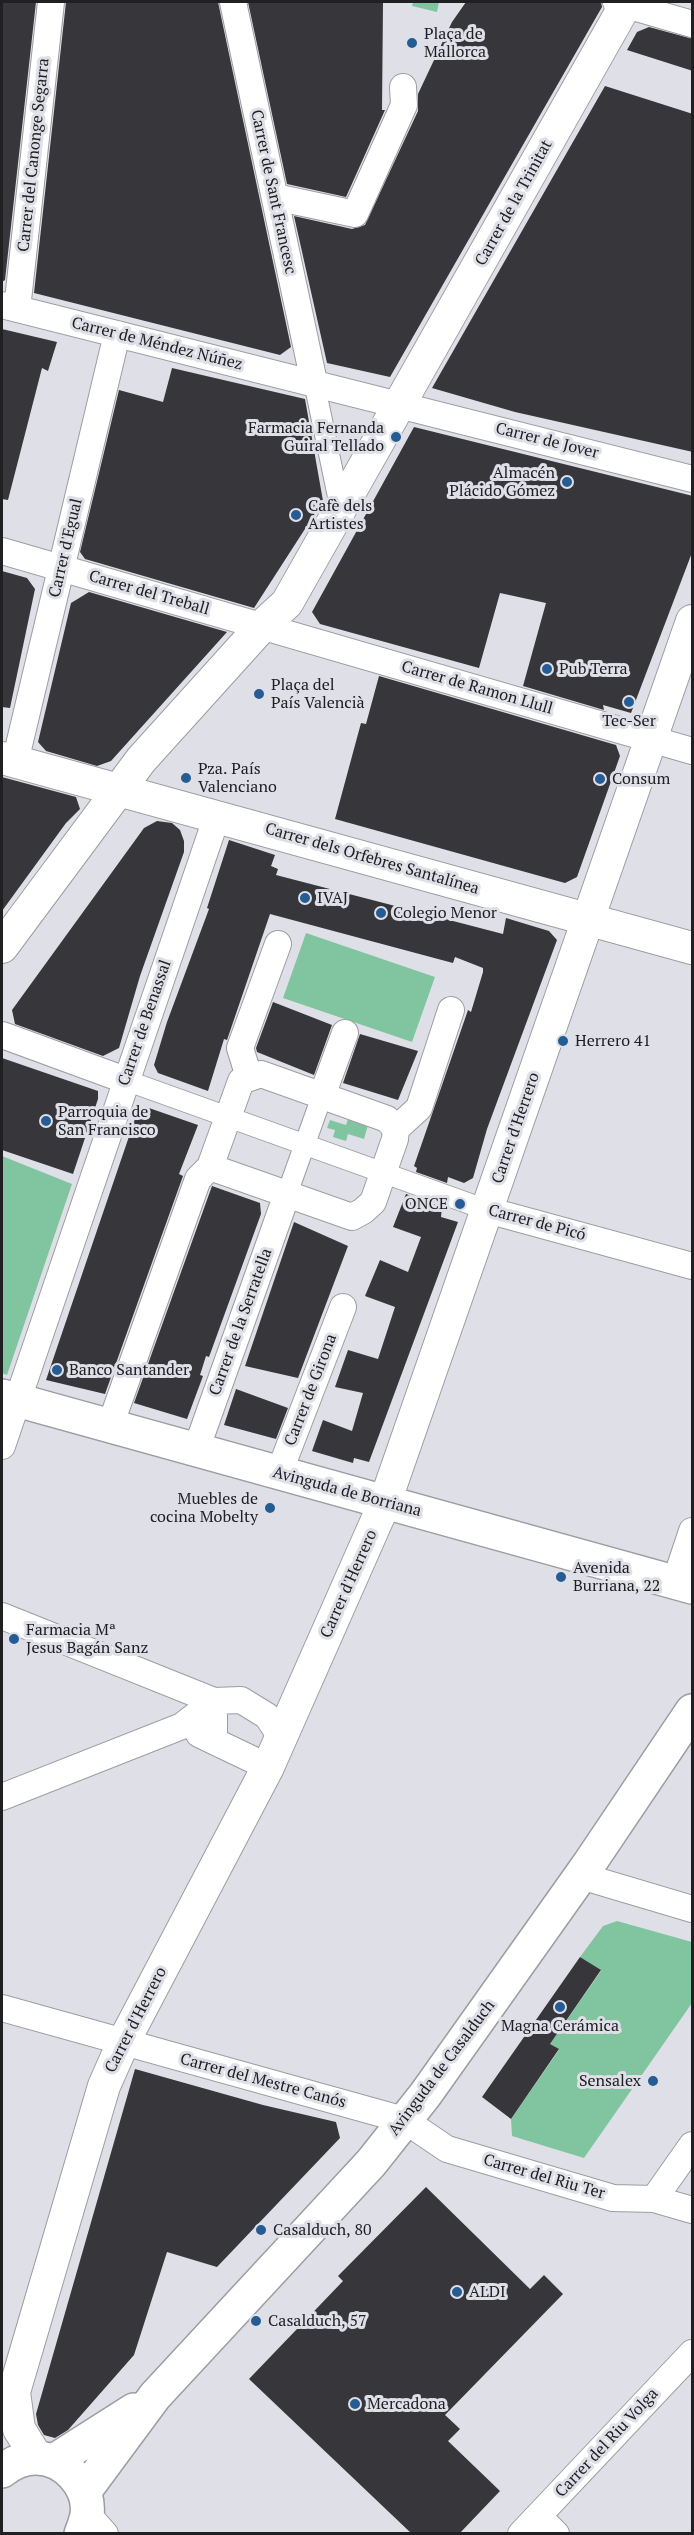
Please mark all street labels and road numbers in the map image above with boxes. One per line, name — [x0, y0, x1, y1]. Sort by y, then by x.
street label: Carrer del Canonge Segarra — [14, 57, 54, 253]
street label: Carrer de Sant Francesc — [246, 108, 300, 276]
street label: Carrer de la Trinitat — [471, 137, 557, 269]
street label: Carrer de Méndez Núñez — [70, 313, 244, 375]
street label: Carrer de Jover — [493, 419, 601, 463]
street label: Carrer d'Egual — [45, 497, 87, 599]
street label: Carrer del Treball — [87, 567, 211, 619]
street label: Carrer de Ramon Llull — [399, 657, 555, 719]
street label: Carrer dels Orfebres Santalínea — [263, 819, 481, 899]
street label: Carrer de Benassal — [114, 958, 176, 1088]
street label: Carrer d'Herrero — [488, 1070, 544, 1186]
street label: Carrer de Picó — [486, 1201, 588, 1245]
street label: Carrer de la Serratella — [205, 1246, 277, 1398]
street label: Carrer de Girona — [281, 1331, 341, 1449]
street label: Avinguda de Borriana — [271, 1463, 423, 1521]
street label: Carrer d'Herrero — [317, 1527, 381, 1641]
street label: Carrer d'Herrero — [101, 1964, 171, 2076]
street label: Avinguda de Casalduch — [385, 1996, 499, 2140]
street label: Carrer del Mestre Canós — [178, 2050, 348, 2112]
street label: Carrer del Riu Ter — [481, 2150, 607, 2204]
street label: Carrer del Riu Volga — [552, 2384, 662, 2502]

